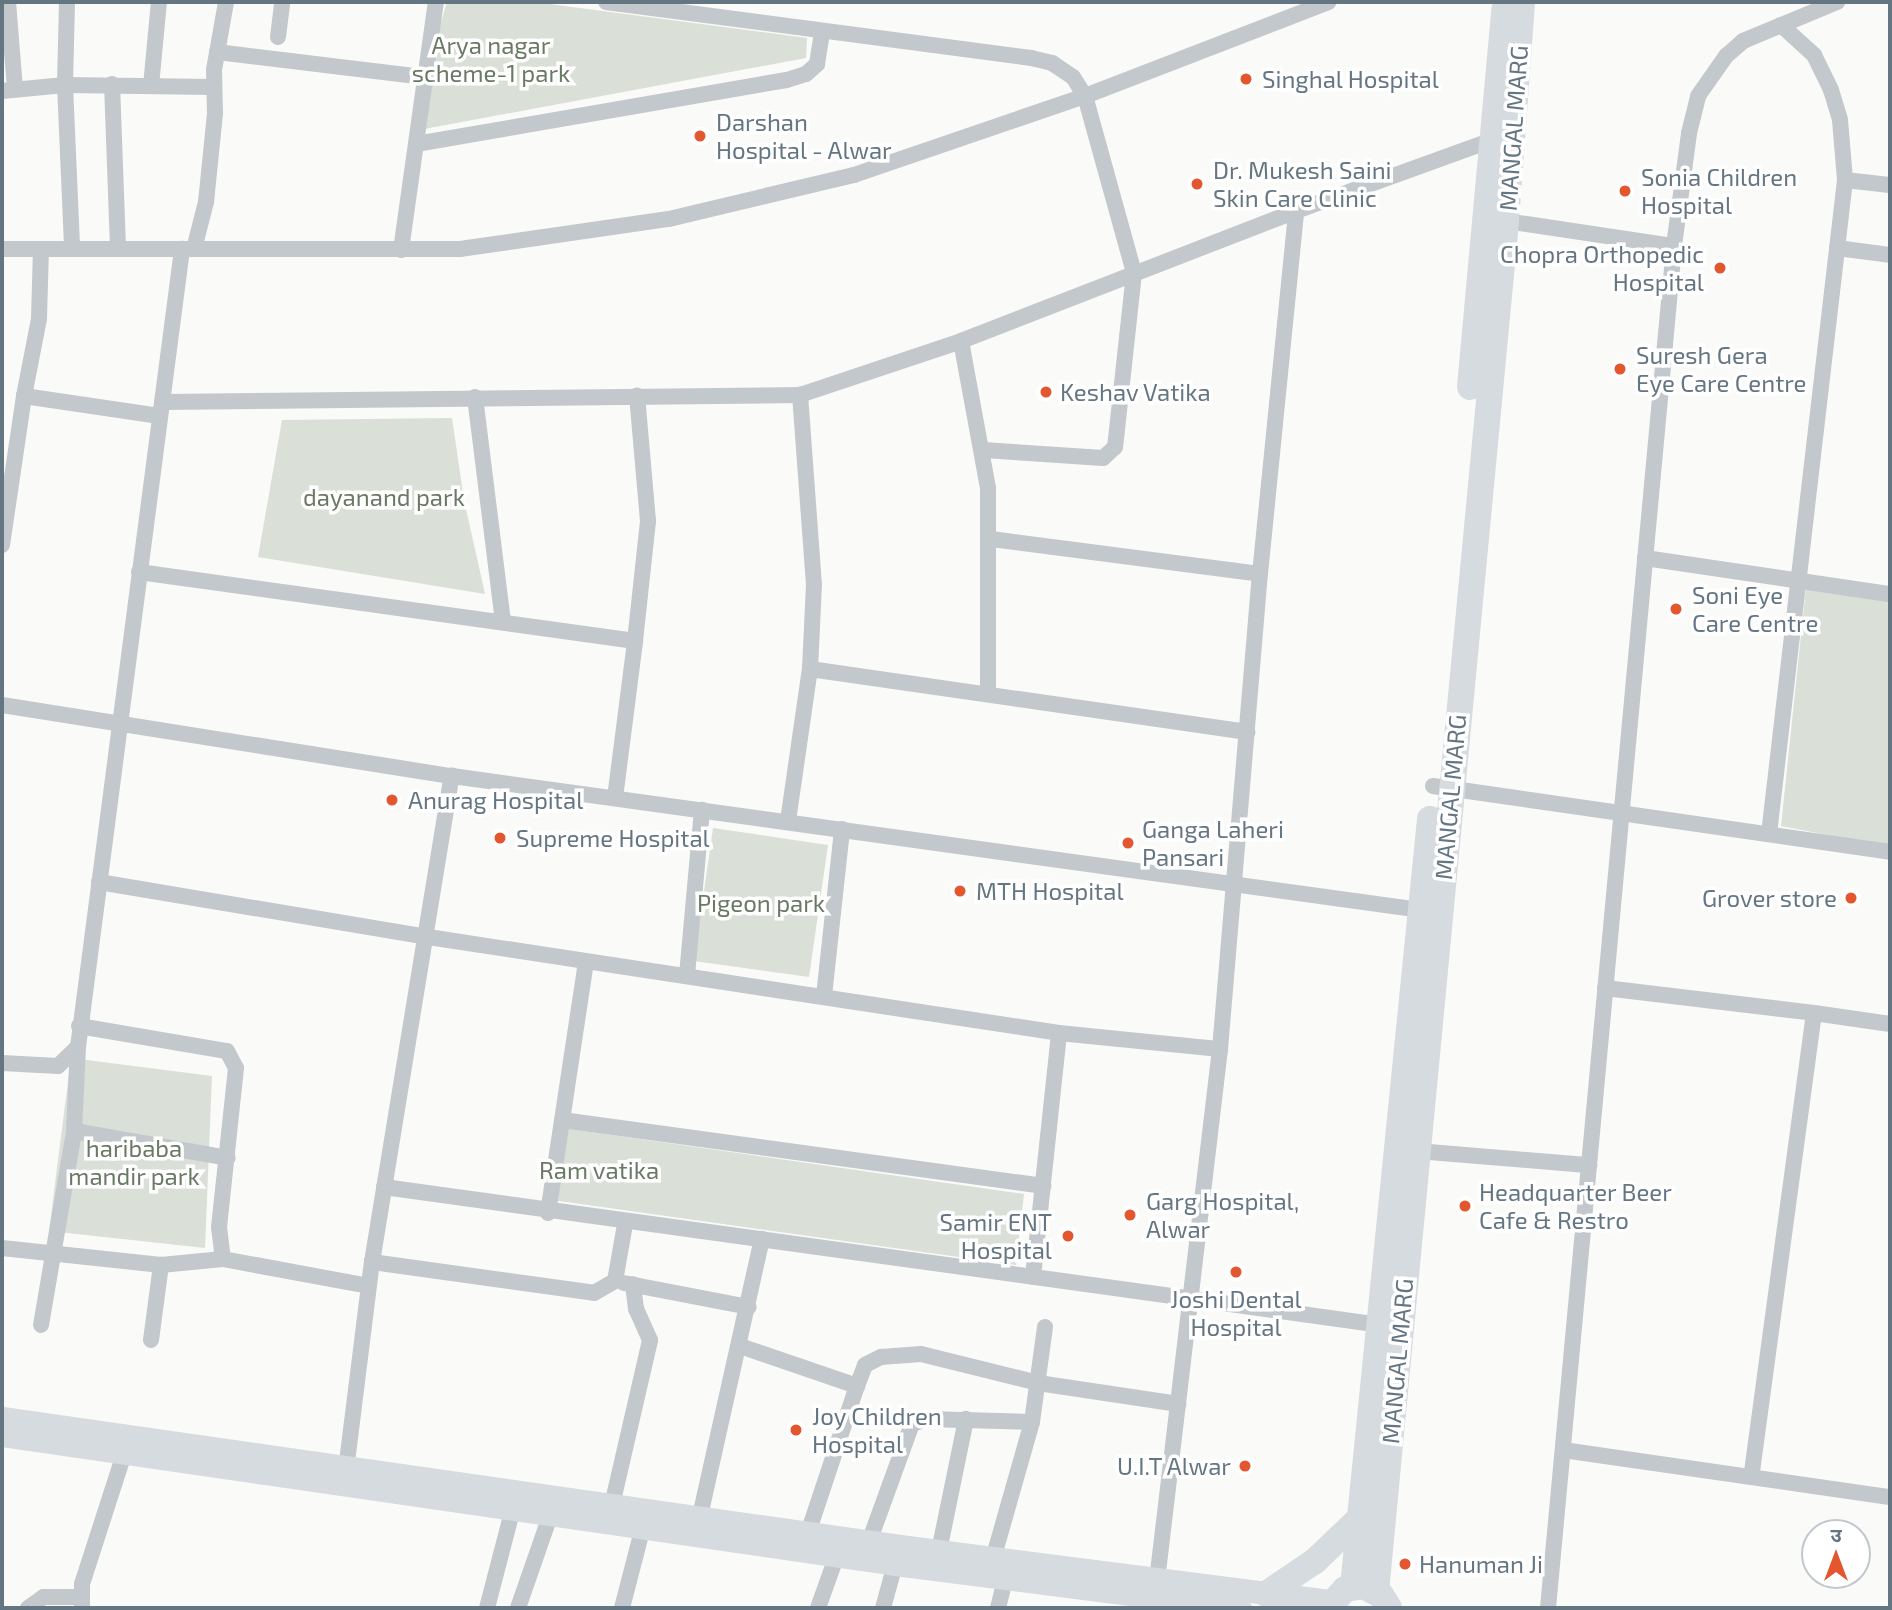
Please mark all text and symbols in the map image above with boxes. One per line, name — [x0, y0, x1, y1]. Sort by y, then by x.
park label: Arya nagar scheme-1 park — [412, 31, 570, 87]
street label: MANGAL MARG — [1493, 44, 1533, 212]
place label: Singhal Hospital — [1262, 65, 1440, 93]
marker: Singhal Hospital — [1236, 69, 1256, 89]
place label: Darshan Hospital - Alwar — [716, 108, 893, 164]
marker: Darshan Hospital - Alwar — [690, 126, 710, 146]
place label: Dr. Mukesh Saini Skin Care Clinic — [1213, 156, 1392, 212]
place label: Sonia Children Hospital — [1641, 163, 1797, 219]
marker: Dr. Mukesh Saini Skin Care Clinic — [1187, 174, 1207, 194]
marker: Sonia Children Hospital — [1615, 181, 1635, 201]
place label: Chopra Orthopedic Hospital — [1500, 240, 1704, 296]
marker: Chopra Orthopedic Hospital — [1710, 258, 1730, 278]
place label: Suresh Gera Eye Care Centre — [1636, 341, 1806, 397]
marker: Suresh Gera Eye Care Centre — [1610, 359, 1630, 379]
place label: Keshav Vatika — [1060, 378, 1212, 406]
marker: Keshav Vatika — [1038, 384, 1054, 400]
park label: dayanand park — [303, 483, 465, 511]
place label: Soni Eye Care Centre — [1692, 581, 1818, 637]
marker: Soni Eye Care Centre — [1666, 599, 1686, 619]
street label: MANGAL MARG — [1428, 713, 1472, 881]
place label: Anurag Hospital — [408, 786, 583, 814]
marker: Anurag Hospital — [382, 790, 402, 810]
place label: Ganga Laheri Pansari — [1142, 815, 1284, 871]
place label: Supreme Hospital — [516, 824, 710, 852]
marker: Supreme Hospital — [490, 828, 510, 848]
marker: Ganga Laheri Pansari — [1120, 835, 1136, 851]
place label: MTH Hospital — [976, 877, 1124, 905]
marker: MTH Hospital — [950, 881, 970, 901]
place label: Grover store — [1702, 884, 1837, 912]
park label: Pigeon park — [697, 889, 825, 917]
marker: Grover store — [1843, 890, 1859, 906]
park label: haribaba mandir park — [68, 1134, 200, 1190]
park label: Ram vatika — [539, 1156, 659, 1184]
place label: Headquarter Beer Cafe & Restro — [1479, 1178, 1672, 1234]
place label: Garg Hospital, Alwar — [1146, 1187, 1299, 1243]
marker: Headquarter Beer Cafe & Restro — [1457, 1198, 1473, 1214]
marker: Garg Hospital, Alwar — [1120, 1205, 1140, 1225]
place label: Samir ENT Hospital — [939, 1208, 1052, 1264]
marker: Samir ENT Hospital — [1058, 1226, 1078, 1246]
marker: Joshi Dental Hospital — [1226, 1262, 1246, 1282]
street label: MANGAL MARG — [1375, 1277, 1419, 1445]
place label: Joshi Dental Hospital — [1170, 1285, 1302, 1341]
place label: Joy Children Hospital — [812, 1402, 942, 1458]
marker: Joy Children Hospital — [786, 1420, 806, 1440]
place label: U.I.T Alwar — [1116, 1452, 1231, 1480]
marker: U.I.T Alwar — [1237, 1458, 1253, 1474]
north arrow — [1801, 1519, 1871, 1589]
text: उ — [1830, 1523, 1842, 1546]
place label: Hanuman Ji — [1419, 1550, 1543, 1578]
marker: Hanuman Ji — [1397, 1556, 1413, 1572]

